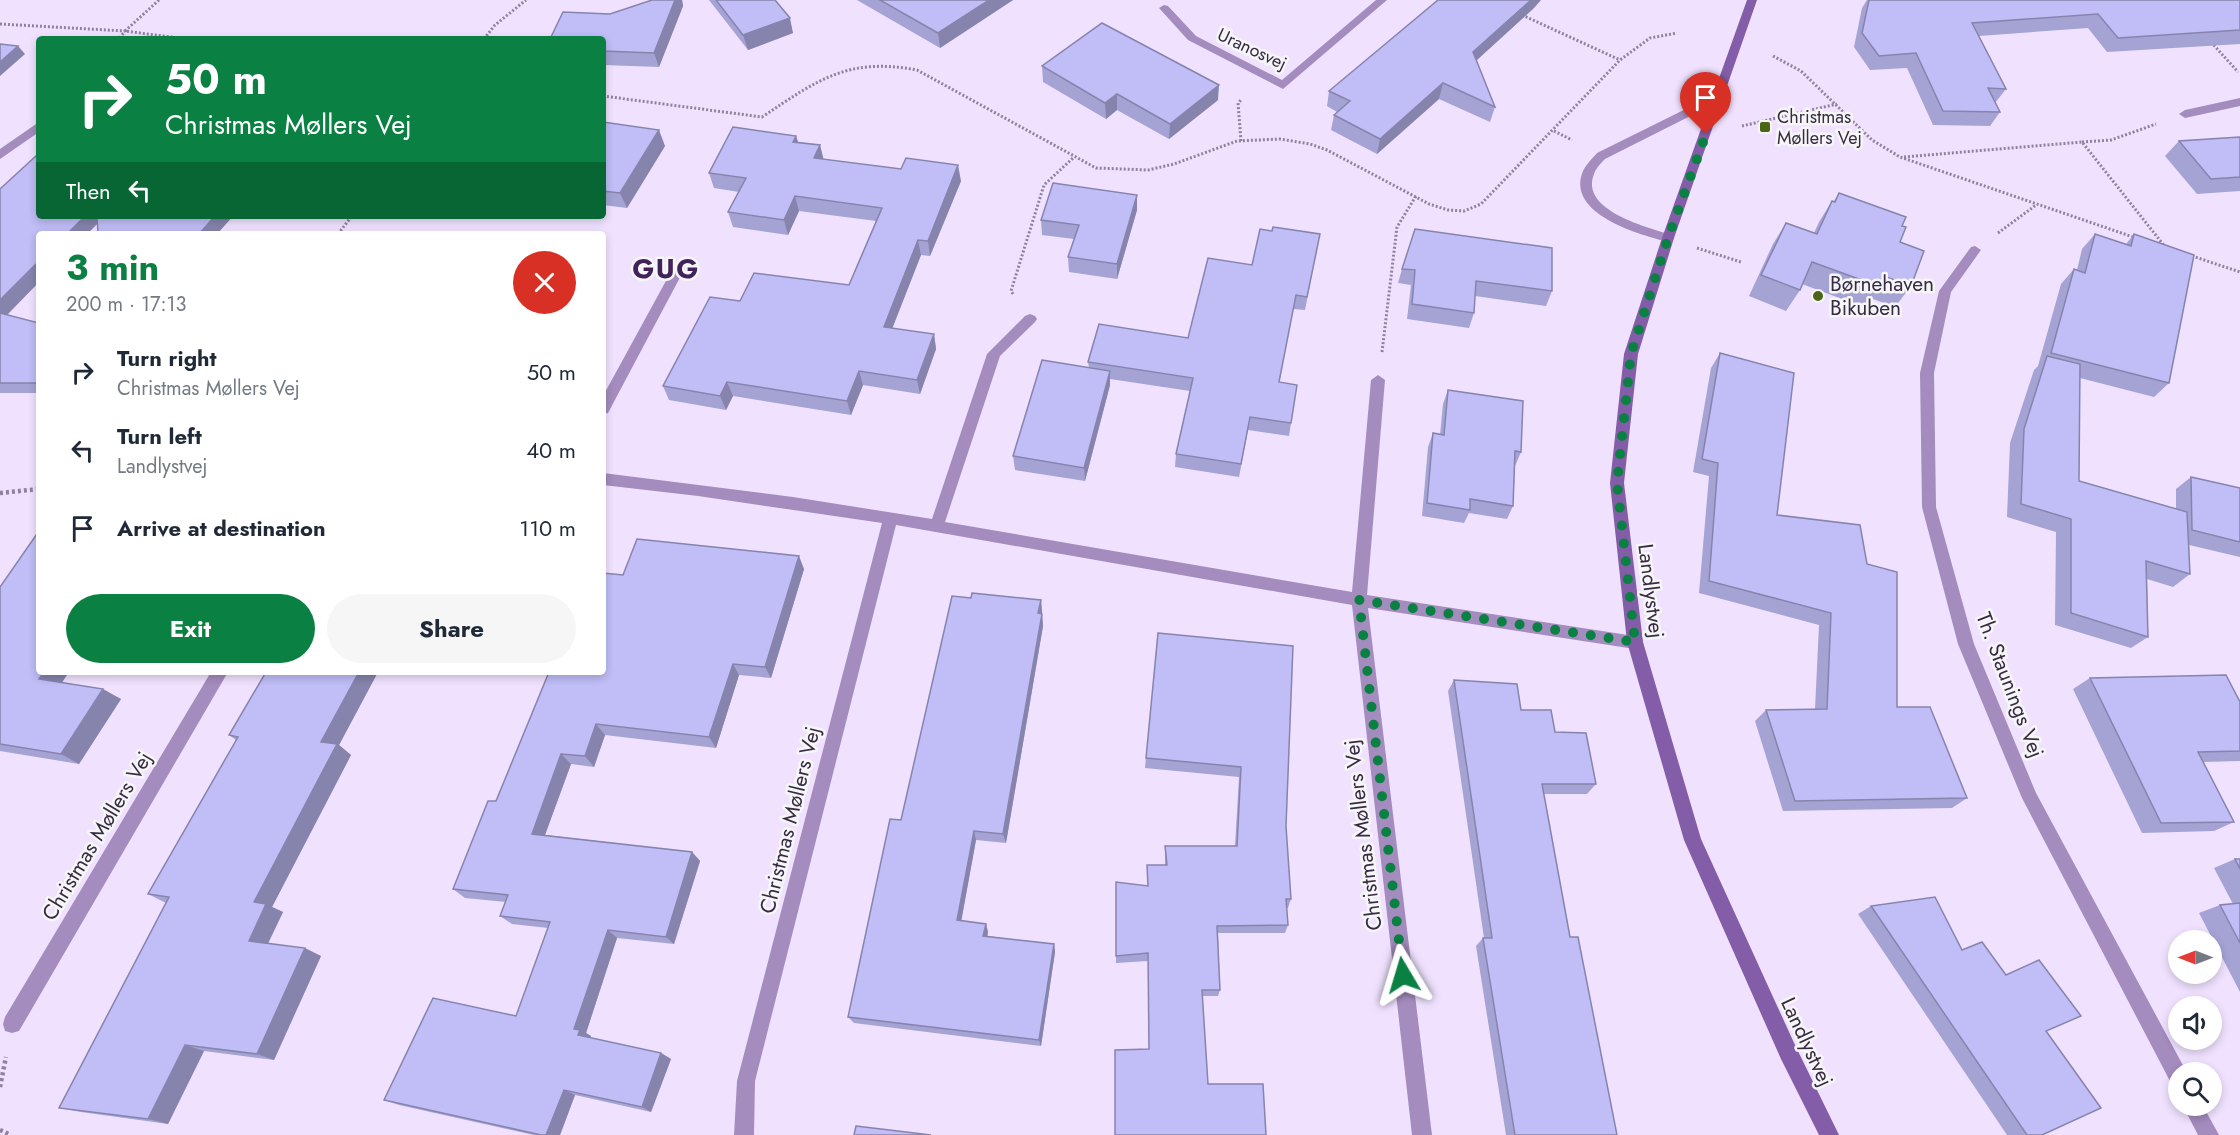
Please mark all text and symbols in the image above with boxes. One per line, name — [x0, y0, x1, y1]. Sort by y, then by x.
street label: Uranosvej — [1213, 22, 1291, 76]
text: 50 m — [165, 49, 267, 110]
icon: right — [66, 60, 144, 138]
pin — [1680, 72, 1731, 134]
icon: arrive — [1689, 81, 1722, 114]
place label: Christmas Møllers Vej — [1777, 104, 1862, 151]
text: Christmas Møllers Vej — [165, 105, 412, 144]
marker: Christmas Møllers Vej — [1758, 120, 1772, 134]
icon: left — [123, 174, 156, 207]
text: Then — [66, 175, 111, 207]
text: 3 min — [66, 241, 159, 293]
district label: GUG — [632, 249, 700, 288]
button: close — [513, 251, 576, 314]
place label: Børnehaven Bikuben — [1830, 269, 1934, 323]
marker: Børnehaven Bikuben — [1811, 289, 1825, 303]
text: 200 m · 17:13 — [66, 290, 186, 319]
text: Turn right — [117, 342, 217, 374]
icon: right — [66, 356, 99, 389]
text: 50 m — [527, 356, 576, 388]
text: Christmas Møllers Vej — [117, 374, 300, 403]
text: Turn left — [117, 420, 202, 452]
icon: left — [66, 434, 99, 467]
text: 40 m — [526, 434, 576, 466]
text: Landlystvej — [117, 452, 208, 481]
icon: arrive — [66, 512, 99, 545]
text: Arrive at destination — [117, 512, 326, 544]
text: 110 m — [519, 512, 576, 544]
street label: Landlystvej — [1630, 542, 1672, 640]
button: Exit — [66, 594, 315, 663]
button: Share — [327, 594, 576, 663]
street label: Th. Staunings Vej — [1968, 608, 2052, 762]
street label: Christmas Møllers Vej — [752, 723, 828, 917]
street label: Christmas Møllers Vej — [1336, 738, 1390, 932]
street label: Christmas Møllers Vej — [35, 746, 159, 926]
north arrow — [2168, 930, 2222, 984]
map controls — [2168, 930, 2222, 1116]
position arrow — [1371, 943, 1435, 1007]
street label: Landlystvej — [1773, 993, 1841, 1091]
button: sound — [2168, 996, 2222, 1050]
button: search — [2168, 1062, 2222, 1116]

